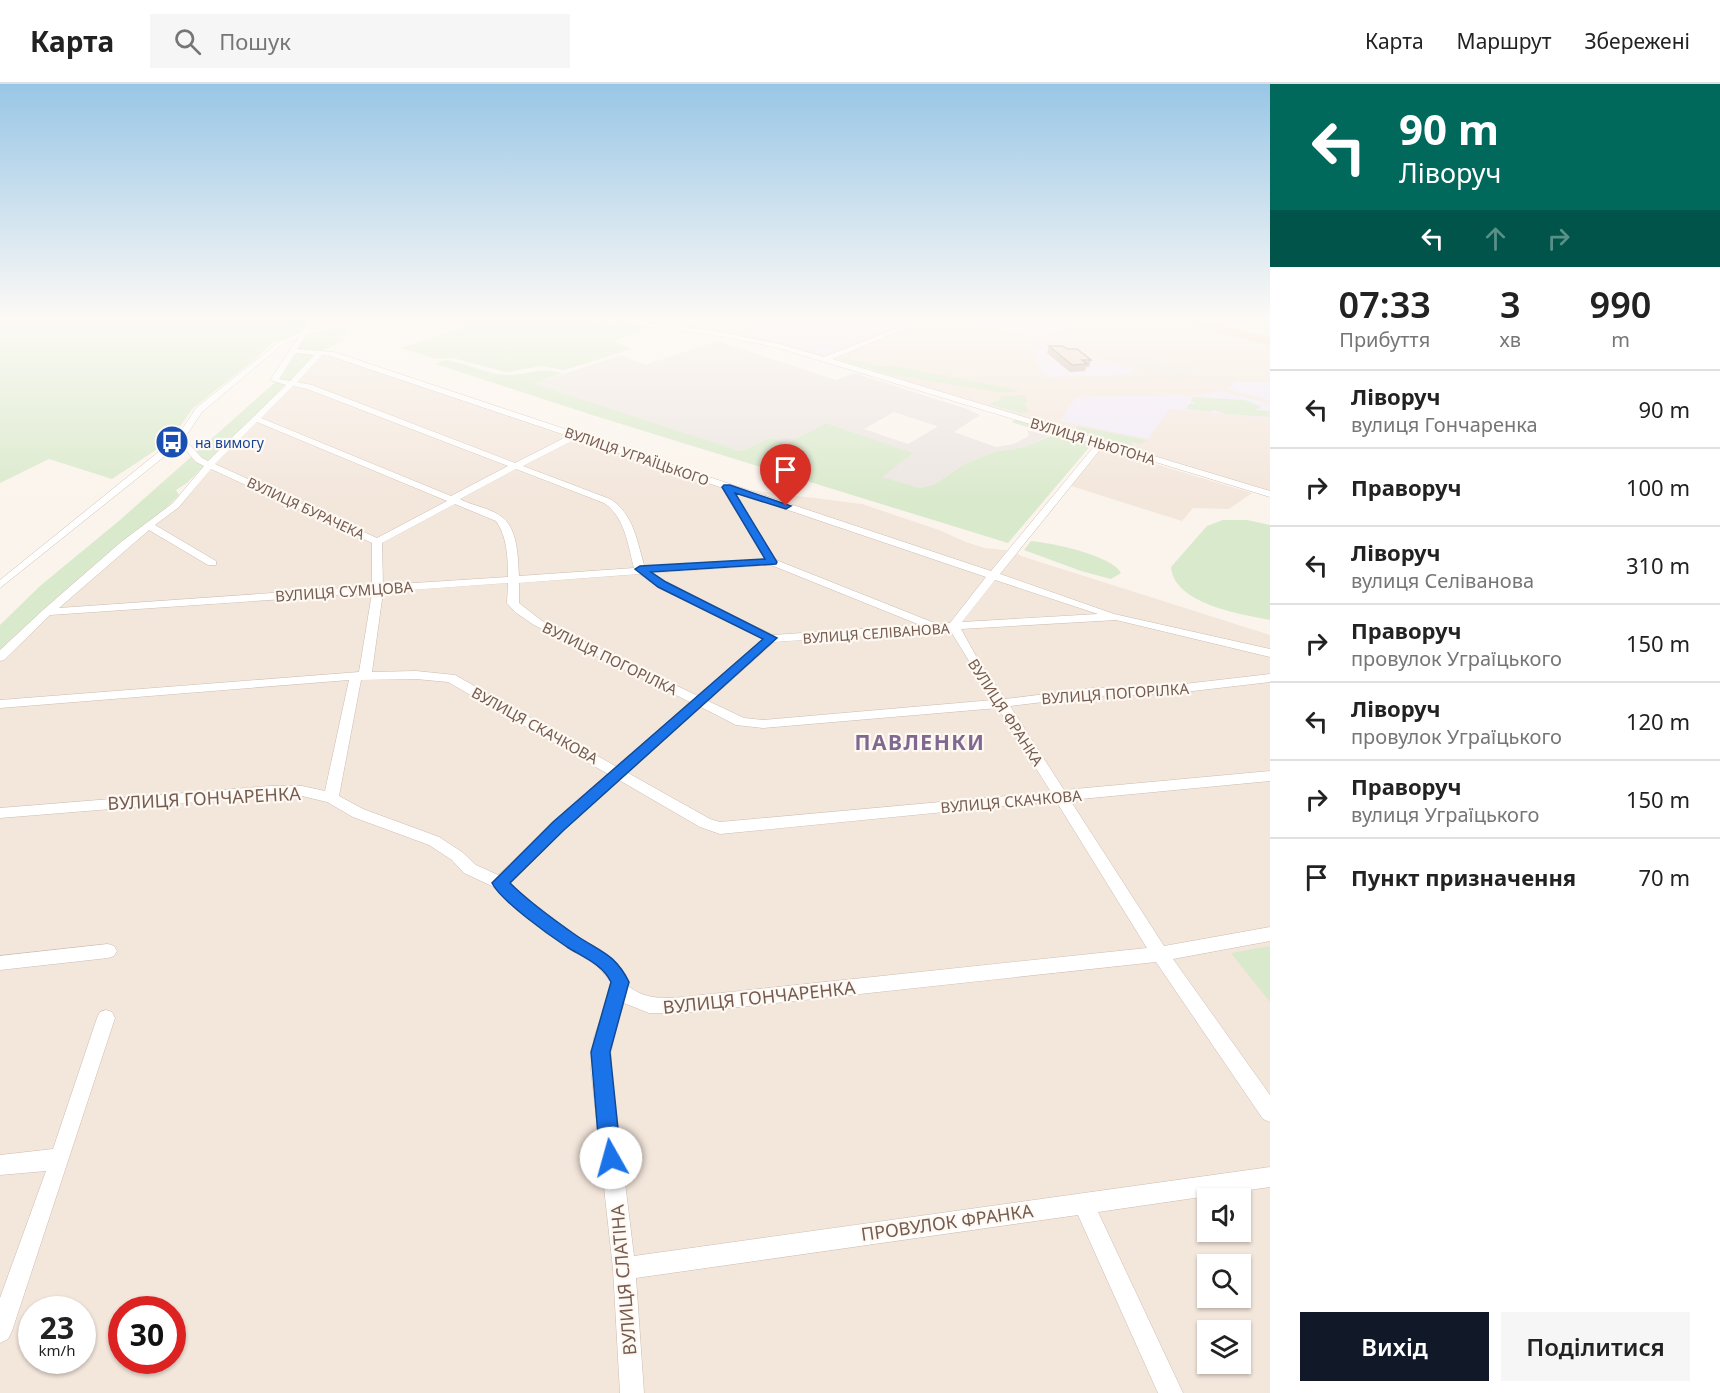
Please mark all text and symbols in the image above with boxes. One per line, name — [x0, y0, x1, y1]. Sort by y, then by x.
search box — [150, 14, 570, 68]
text: Карта — [30, 22, 114, 60]
icon: search — [171, 25, 204, 58]
text: Пошук — [219, 26, 291, 56]
text: Карта — [1365, 27, 1424, 55]
text: Маршрут — [1457, 27, 1551, 55]
text: Збережені — [1584, 27, 1690, 55]
text: 90 m — [1399, 100, 1499, 157]
icon: left — [1300, 108, 1378, 186]
text: Ліворуч — [1399, 154, 1501, 191]
icon: left — [1416, 222, 1449, 255]
icon: ahead — [1479, 222, 1512, 255]
icon: right — [1542, 222, 1575, 255]
text: 07:33 — [1339, 280, 1431, 329]
text: 3 — [1500, 280, 1521, 329]
text: 990 — [1590, 280, 1651, 329]
text: Прибуття — [1339, 326, 1430, 353]
text: хв — [1500, 326, 1521, 353]
text: m — [1611, 326, 1630, 353]
text: Ліворуч — [1351, 381, 1441, 411]
icon: left — [1300, 393, 1333, 426]
text: 90 m — [1639, 394, 1690, 424]
text: вулиця Гончаренка — [1351, 411, 1538, 438]
street label: ВУЛИЦЯ НЬЮТОНА — [1028, 413, 1158, 469]
street label: ВУЛИЦЯ УГРАЇЦЬКОГО — [562, 422, 712, 490]
bus stop icon: на вимогу — [154, 424, 190, 460]
place label: на вимогу — [195, 433, 265, 452]
pin — [760, 444, 811, 506]
icon: arrive — [769, 453, 802, 486]
icon: right — [1300, 471, 1333, 504]
street label: ВУЛИЦЯ БУРАЧЕКА — [244, 472, 368, 544]
text: Праворуч — [1351, 472, 1462, 502]
text: 100 m — [1626, 472, 1690, 502]
text: Ліворуч — [1351, 537, 1441, 567]
icon: left — [1300, 549, 1333, 582]
text: 310 m — [1626, 550, 1690, 580]
text: вулиця Селіванова — [1351, 567, 1534, 594]
street label: ВУЛИЦЯ СУМЦОВА — [274, 576, 414, 606]
text: Праворуч — [1351, 615, 1462, 645]
street label: ВУЛИЦЯ ПОГОРІЛКА — [539, 617, 681, 700]
street label: ВУЛИЦЯ СЕЛІВАНОВА — [802, 618, 950, 648]
icon: right — [1300, 627, 1333, 660]
text: 150 m — [1626, 628, 1690, 658]
text: провулок Уграїцького — [1351, 645, 1562, 672]
street label: ВУЛИЦЯ ФРАНКА — [964, 654, 1048, 770]
street label: ВУЛИЦЯ ПОГОРІЛКА — [1041, 678, 1190, 708]
street label: ВУЛИЦЯ СКАЧКОВА — [468, 682, 602, 768]
text: Ліворуч — [1351, 693, 1441, 723]
icon: left — [1300, 705, 1333, 738]
text: 120 m — [1626, 706, 1690, 736]
text: провулок Уграїцького — [1351, 723, 1562, 750]
district label: ПАВЛЕНКИ — [855, 728, 985, 756]
text: Праворуч — [1351, 771, 1462, 801]
street label: ВУЛИЦЯ ГОНЧАРЕНКА — [107, 781, 302, 815]
icon: right — [1300, 783, 1333, 816]
text: 150 m — [1626, 784, 1690, 814]
street label: ВУЛИЦЯ СКАЧКОВА — [940, 785, 1083, 817]
text: вулиця Уграїцького — [1351, 801, 1539, 828]
icon: arrive — [1300, 861, 1333, 894]
text: Пункт призначення — [1351, 862, 1576, 892]
text: 70 m — [1639, 862, 1690, 892]
street label: ВУЛИЦЯ ГОНЧАРЕНКА — [662, 975, 857, 1019]
position arrow — [579, 1126, 643, 1190]
map controls — [1197, 1188, 1251, 1374]
button: sound — [1197, 1188, 1251, 1242]
street label: ПРОВУЛОК ФРАНКА — [859, 1198, 1035, 1246]
street label: ВУЛИЦЯ СЛАТІНА — [604, 1203, 642, 1356]
button: search — [1197, 1254, 1251, 1308]
speed limit sign: 30 — [108, 1296, 186, 1374]
text: 23 — [40, 1307, 74, 1348]
button: Вихід — [1300, 1312, 1489, 1381]
button: Поділитися — [1501, 1312, 1690, 1381]
button: layers — [1197, 1320, 1251, 1374]
text: km/h — [39, 1340, 75, 1360]

